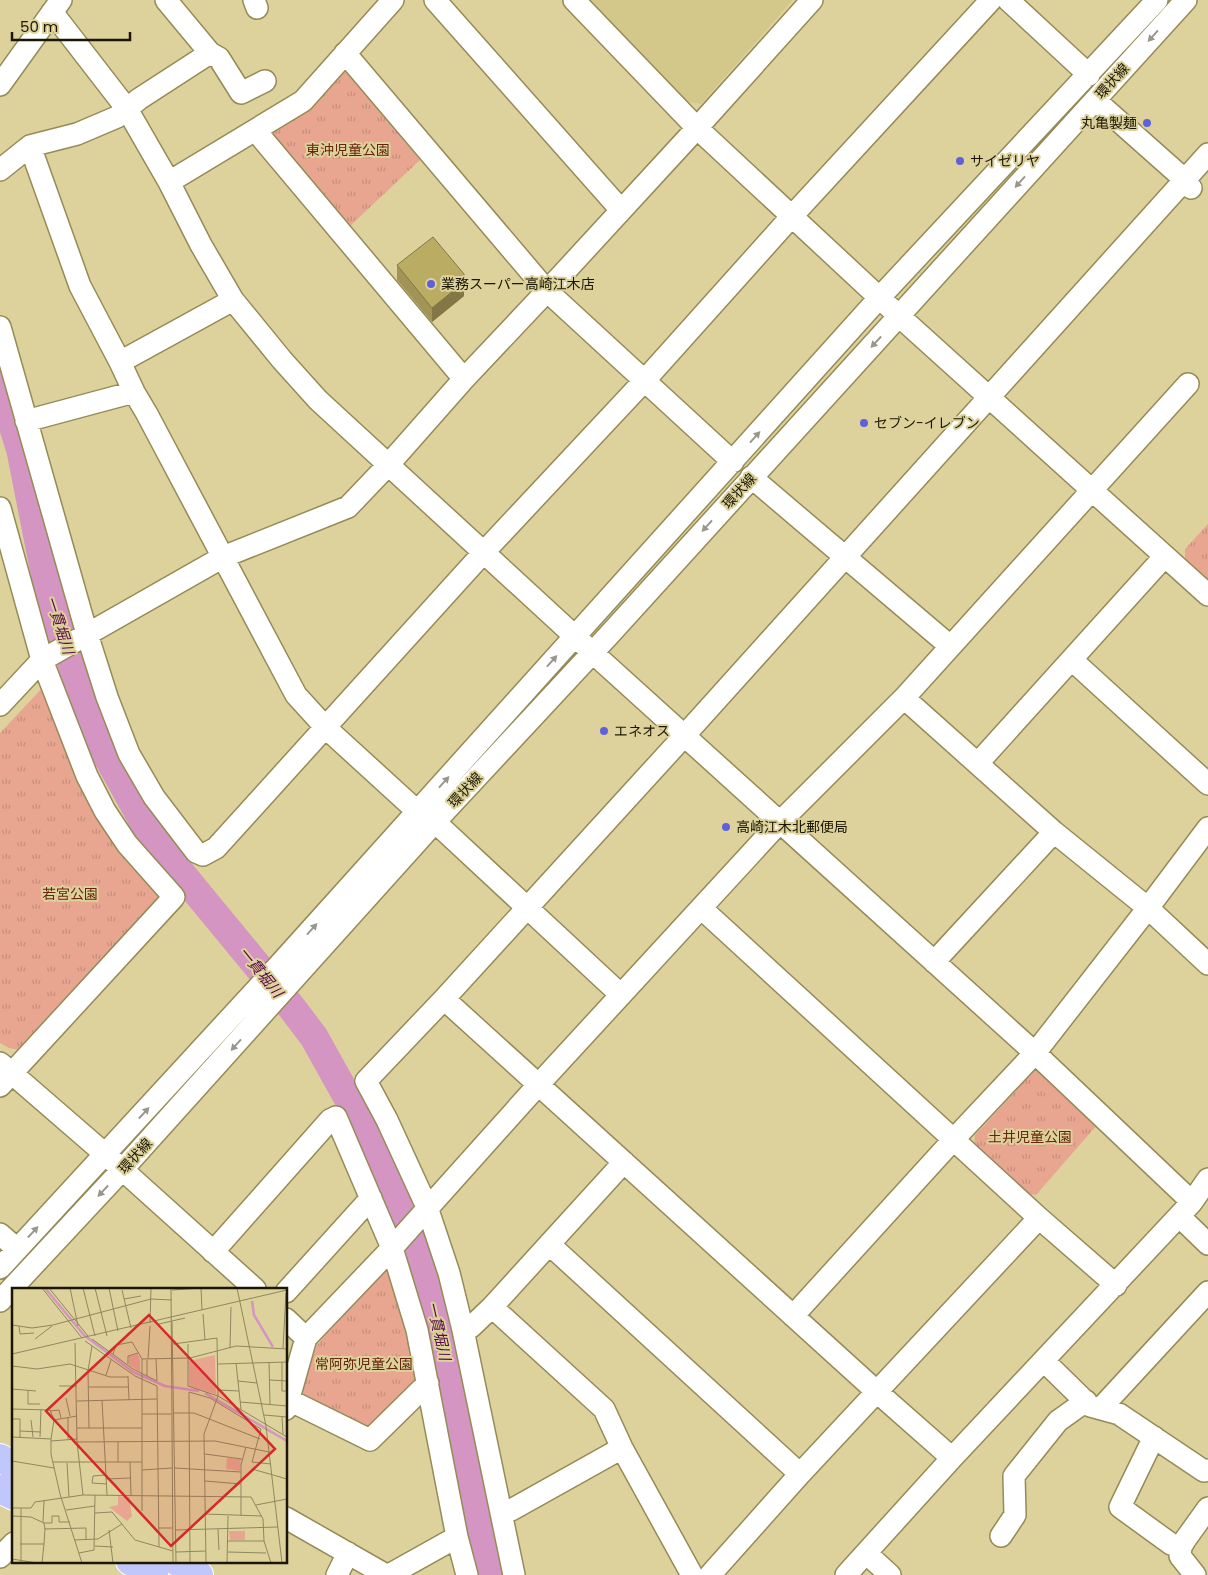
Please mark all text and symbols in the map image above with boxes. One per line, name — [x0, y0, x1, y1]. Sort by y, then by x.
scale bar — [12, 10, 130, 42]
text: 50 m — [20, 16, 58, 37]
one-way arrow — [1147, 30, 1159, 42]
street label: 環状線 — [1091, 59, 1133, 103]
place label: 丸亀製麺 — [1081, 113, 1137, 133]
marker: 丸亀製麺 — [1141, 117, 1153, 129]
park label: 東沖児童公園 — [306, 140, 390, 160]
place label: サイゼリヤ — [970, 151, 1040, 171]
marker: サイゼリヤ — [954, 155, 966, 167]
one-way arrow — [1014, 176, 1026, 188]
place label: 業務スーパー高崎江木店 — [441, 274, 595, 294]
marker: 業務スーパー高崎江木店 — [425, 278, 437, 290]
one-way arrow — [870, 335, 882, 347]
place label: セブン-イレブン — [874, 413, 980, 433]
marker: セブン-イレブン — [858, 417, 870, 429]
one-way arrow — [749, 431, 761, 443]
street label: 環状線 — [718, 469, 760, 513]
one-way arrow — [701, 520, 713, 532]
water label: 一貫堀川 — [41, 593, 80, 659]
one-way arrow — [546, 655, 557, 668]
place label: エネオス — [614, 721, 670, 741]
marker: エネオス — [598, 725, 610, 737]
street label: 環状線 — [443, 768, 487, 812]
one-way arrow — [438, 776, 449, 789]
place label: 高崎江木北郵便局 — [736, 817, 848, 837]
marker: 高崎江木北郵便局 — [720, 821, 732, 833]
park label: 若宮公園 — [42, 884, 98, 904]
one-way arrow — [306, 923, 317, 936]
water label: 一貫堀川 — [234, 942, 289, 1003]
one-way arrow — [230, 1038, 241, 1051]
one-way arrow — [138, 1106, 149, 1119]
park label: 土井児童公園 — [988, 1127, 1072, 1147]
street label: 環状線 — [114, 1134, 156, 1178]
one-way arrow — [97, 1184, 109, 1196]
one-way arrow — [27, 1226, 39, 1238]
inset map — [12, 1288, 288, 1562]
water label: 一貫堀川 — [422, 1299, 456, 1365]
park label: 常阿弥児童公園 — [315, 1354, 413, 1374]

